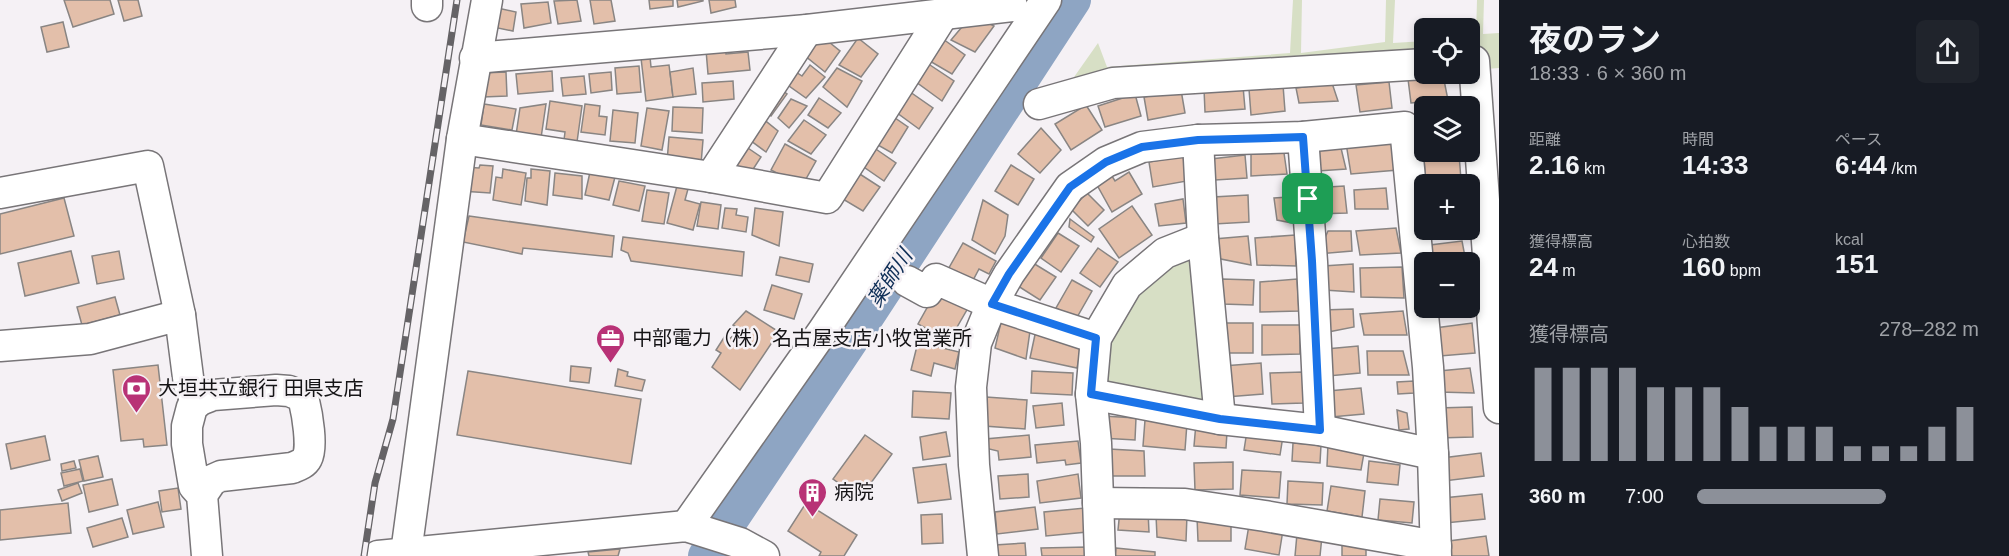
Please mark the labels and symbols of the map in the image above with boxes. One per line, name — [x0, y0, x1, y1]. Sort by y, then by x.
pin — [1282, 173, 1333, 224]
water label: 薬師川 — [863, 243, 917, 310]
office icon: 中部電力（株）名古屋支店小牧営業所 — [595, 322, 627, 364]
place label: 中部電力（株）名古屋支店小牧営業所 — [632, 327, 972, 349]
bank icon: 大垣共立銀行 田県支店 — [121, 372, 153, 414]
place label: 大垣共立銀行 田県支店 — [158, 377, 364, 399]
building icon: 病院 — [797, 476, 829, 518]
place label: 病院 — [834, 481, 874, 503]

